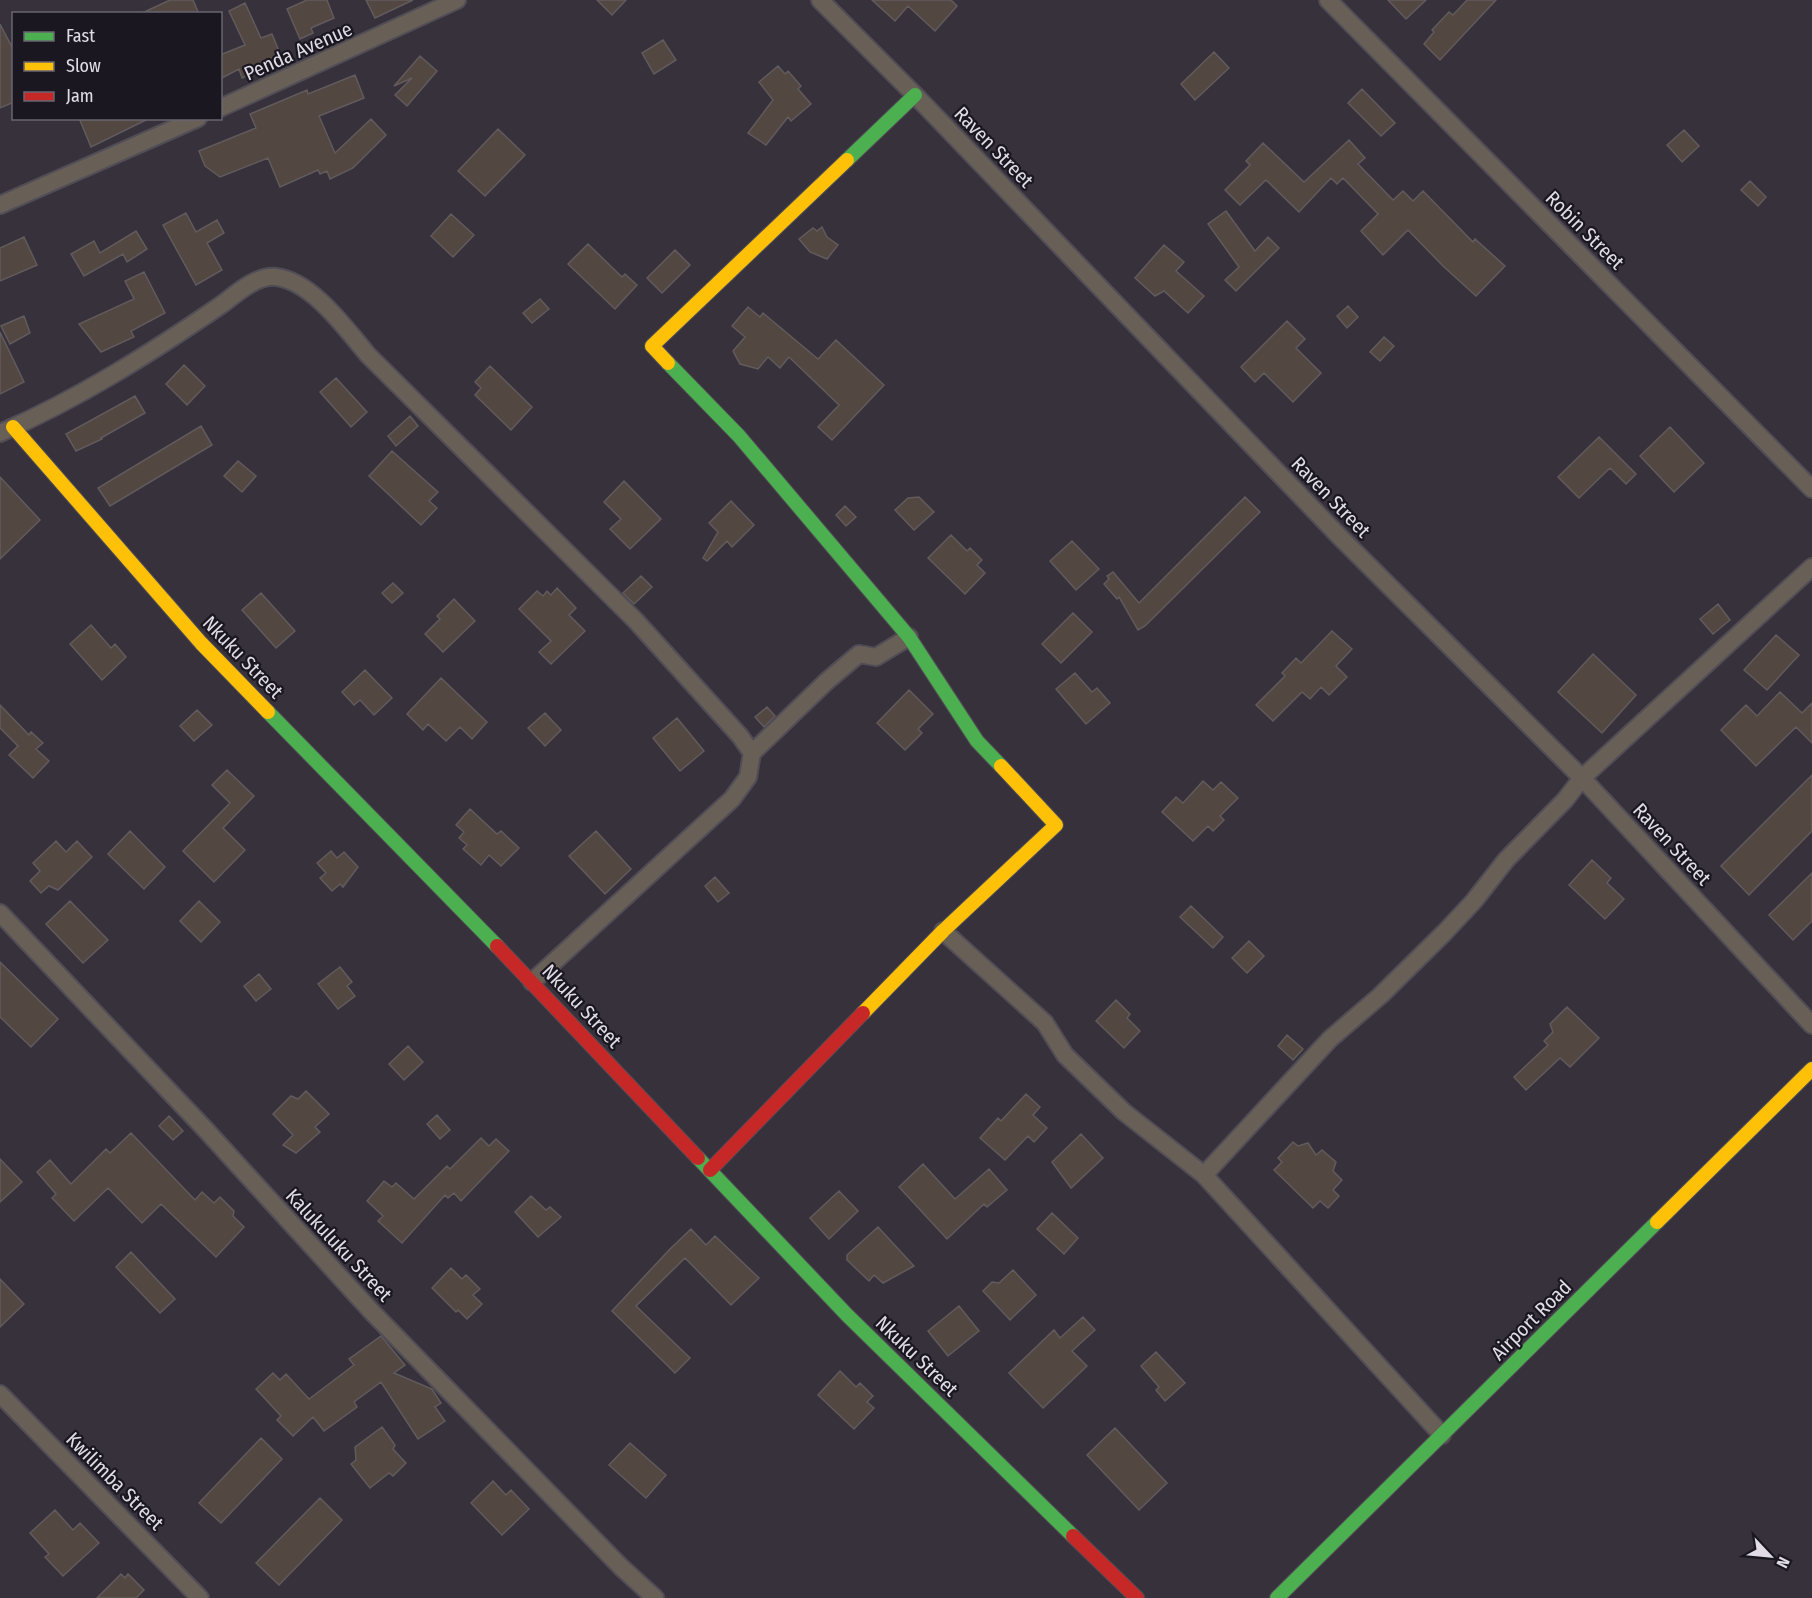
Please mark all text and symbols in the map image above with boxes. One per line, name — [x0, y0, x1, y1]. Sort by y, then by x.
legend — [12, 12, 222, 120]
street label: Penda Avenue — [240, 17, 356, 85]
text: Fast — [66, 25, 95, 47]
text: Slow — [66, 55, 101, 77]
text: Jam — [66, 85, 94, 107]
street label: Raven Street — [949, 102, 1039, 193]
street label: Robin Street — [1541, 186, 1630, 275]
street label: Raven Street — [1286, 452, 1376, 543]
street label: Nkuku Street — [198, 611, 289, 704]
street label: Raven Street — [1628, 798, 1716, 890]
street label: Nkuku Street — [537, 959, 627, 1053]
street label: Kalukuluku Street — [281, 1184, 397, 1306]
street label: Airport Road — [1486, 1275, 1576, 1365]
street label: Nkuku Street — [871, 1311, 964, 1402]
street label: Kwilimba Street — [61, 1427, 169, 1535]
north arrow — [1740, 1526, 1800, 1586]
text: N — [1772, 1554, 1794, 1571]

